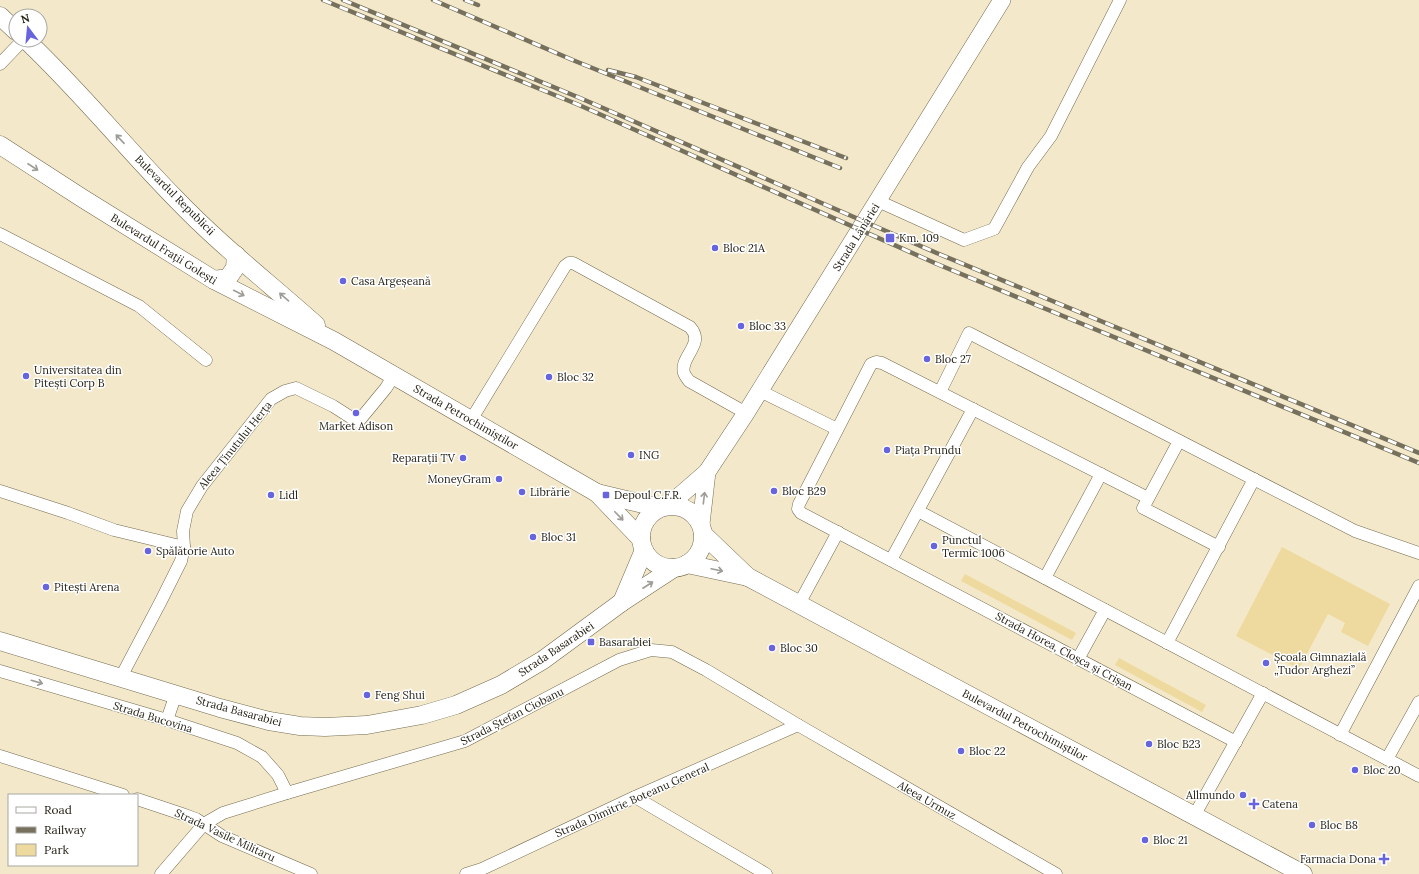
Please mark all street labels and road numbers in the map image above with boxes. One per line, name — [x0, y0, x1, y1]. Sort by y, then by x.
street label: Bulevardul Republicii — [132, 152, 218, 238]
street label: Strada Lânăriei — [830, 200, 882, 274]
street label: Bulevardul Frații Golești — [108, 211, 220, 287]
street label: Strada Petrochimiștilor — [411, 381, 521, 453]
street label: Aleea Ținutului Herța — [195, 398, 276, 493]
street label: Strada Horea, Cloșca și Crișan — [993, 609, 1135, 693]
street label: Strada Basarabiei — [516, 619, 596, 679]
street label: Strada Ștefan Ciobanu — [458, 684, 566, 748]
street label: Bulevardul Petrochimiștilor — [960, 686, 1090, 764]
street label: Strada Basarabiei — [195, 693, 283, 729]
street label: Strada Bucovina — [112, 698, 195, 736]
street label: Strada Dimitrie Boteanu General — [553, 760, 711, 840]
street label: Aleea Urmuz — [894, 777, 959, 823]
street label: Strada Vasile Militaru — [173, 806, 278, 865]

